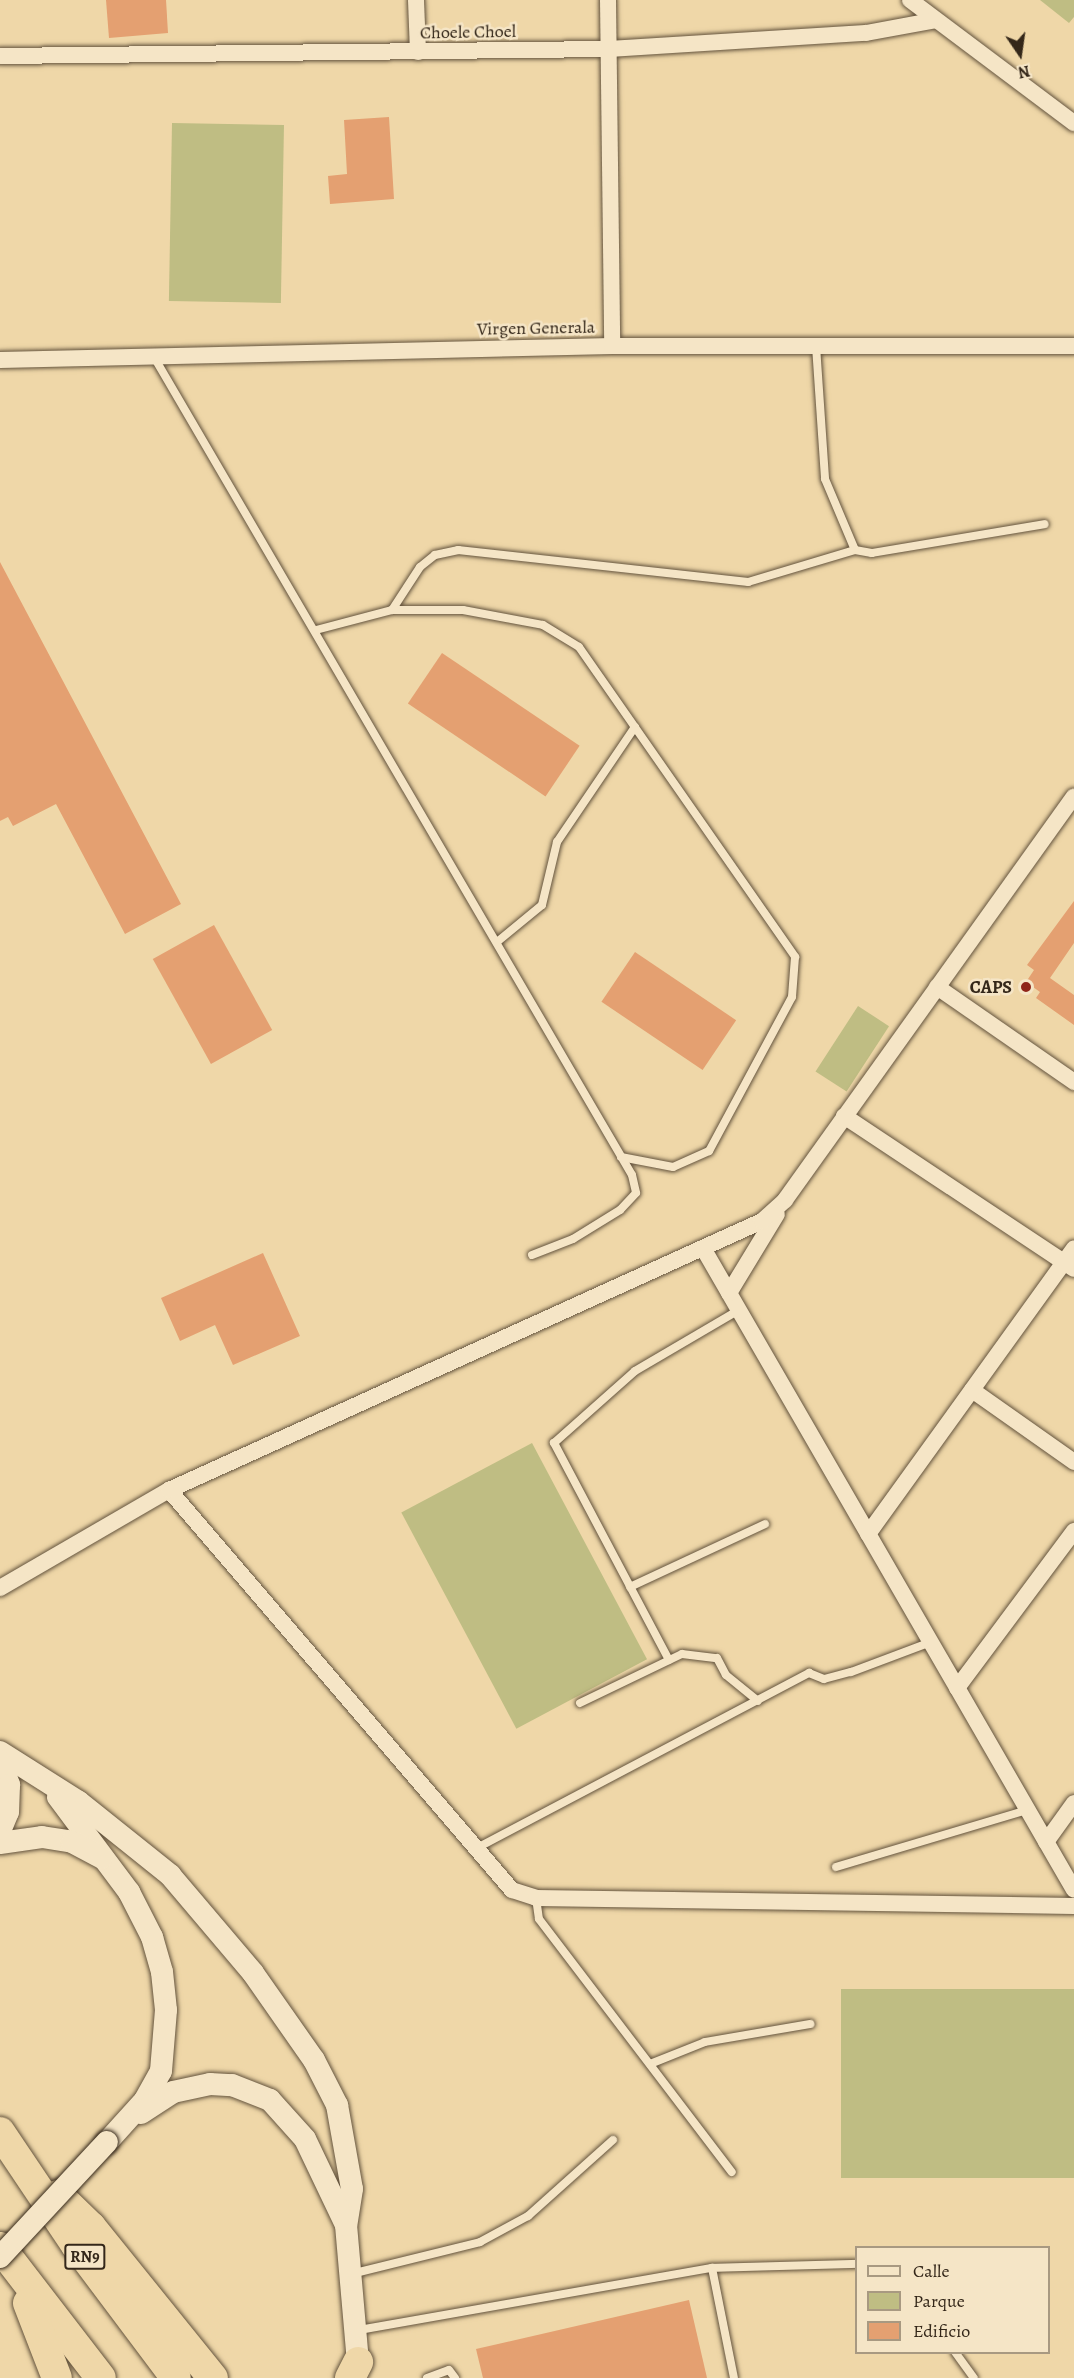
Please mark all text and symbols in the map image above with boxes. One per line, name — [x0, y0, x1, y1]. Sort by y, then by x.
street label: Choele Choel — [420, 20, 516, 44]
north arrow — [990, 24, 1050, 84]
text: N — [1016, 60, 1032, 84]
street label: Virgen Generala — [477, 316, 595, 340]
place label: CAPS — [970, 976, 1012, 998]
marker: CAPS — [1017, 978, 1035, 996]
road number: RN9 — [64, 2244, 106, 2270]
legend — [855, 2246, 1050, 2354]
text: Calle — [913, 2259, 950, 2283]
text: Parque — [913, 2289, 965, 2313]
text: Edificio — [913, 2319, 970, 2343]

